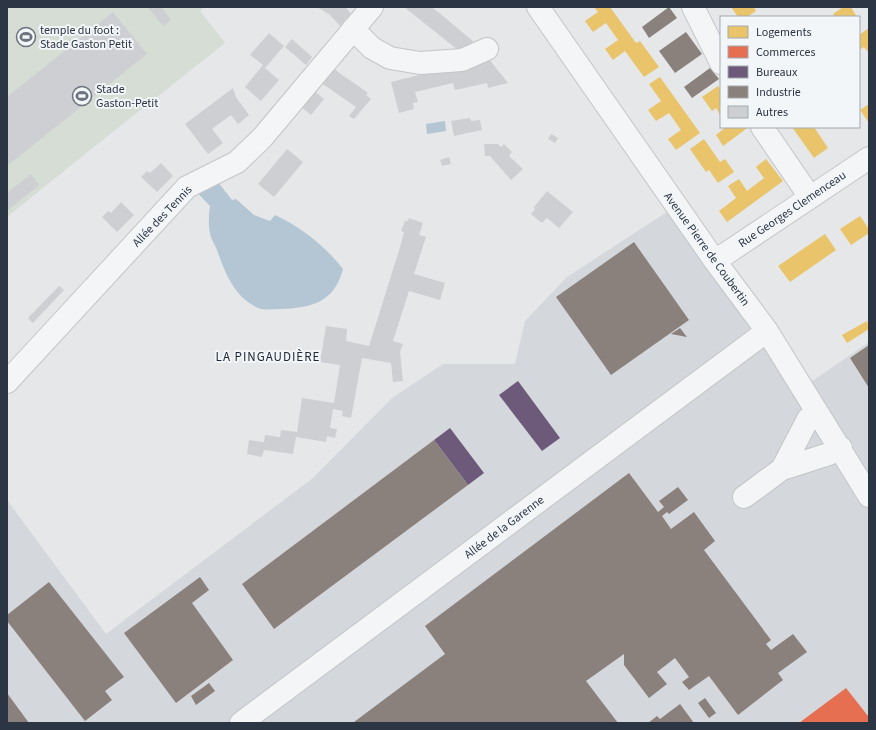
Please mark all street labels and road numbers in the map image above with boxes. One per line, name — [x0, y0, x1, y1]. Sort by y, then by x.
street label: Rue Georges Clemenceau — [735, 167, 850, 252]
street label: Allée des Tennis — [129, 182, 196, 251]
street label: Avenue Pierre de Coubertin — [659, 189, 754, 310]
street label: Allée de la Garenne — [461, 492, 548, 563]

